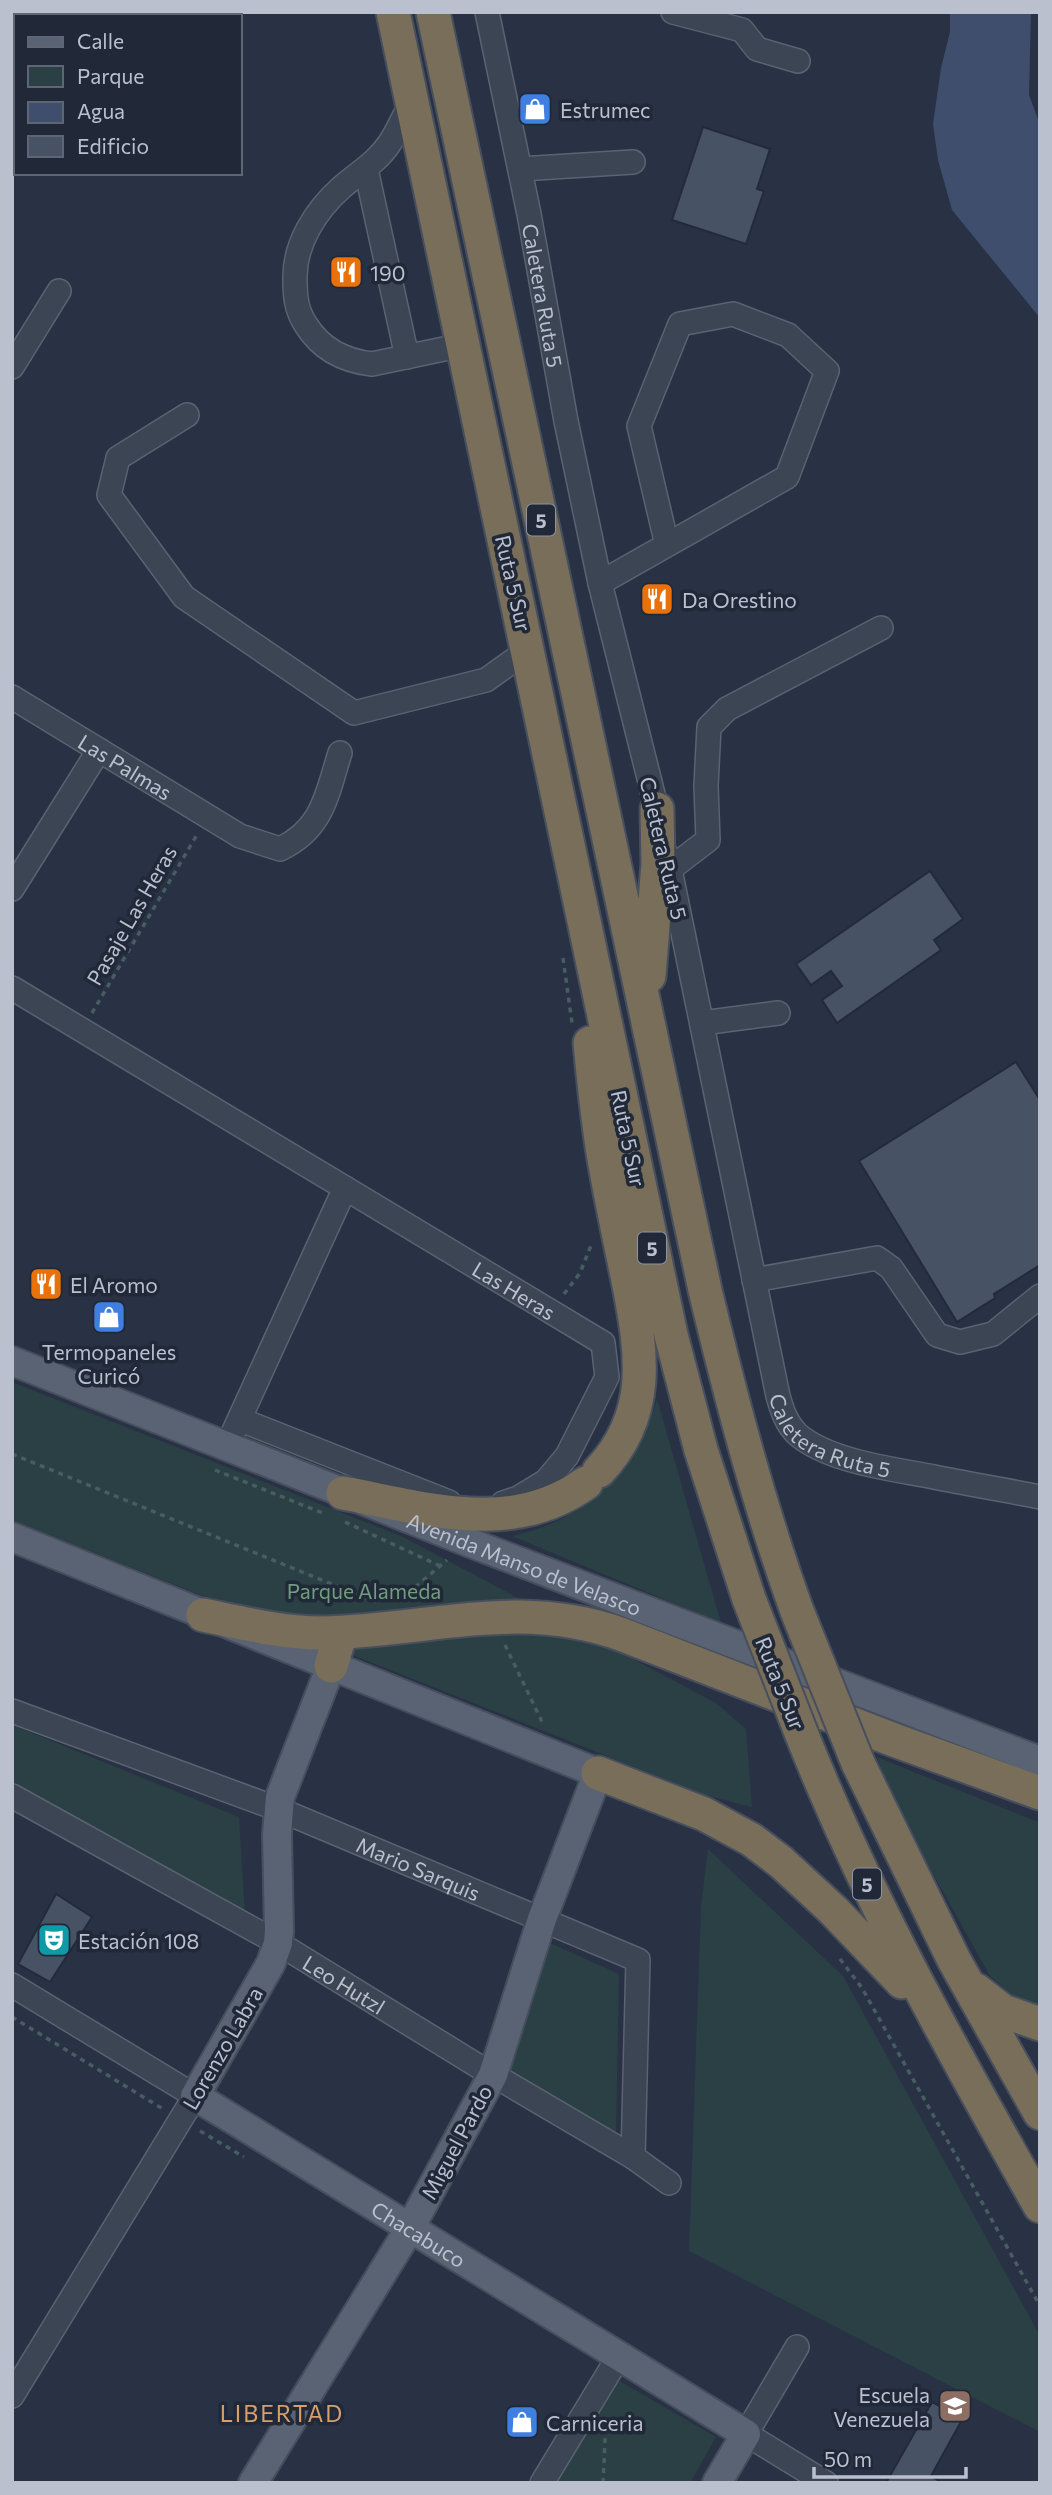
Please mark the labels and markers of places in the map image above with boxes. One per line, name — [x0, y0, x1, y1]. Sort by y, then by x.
shop icon: Estrumec — [516, 90, 554, 128]
place label: Estrumec — [560, 97, 650, 122]
restaurant icon: 190 — [327, 253, 365, 291]
place label: 190 — [370, 260, 405, 285]
restaurant icon: Da Orestino — [638, 580, 676, 618]
place label: Da Orestino — [682, 587, 797, 612]
restaurant icon: El Aromo — [27, 1265, 65, 1303]
place label: El Aromo — [70, 1272, 158, 1297]
shop icon: Termopaneles Curicó — [90, 1298, 128, 1336]
place label: Termopaneles Curicó — [42, 1339, 176, 1388]
theatre icon: Estación 108 — [35, 1921, 73, 1959]
place label: Estación 108 — [78, 1928, 199, 1953]
place label: Escuela Venezuela — [833, 2382, 930, 2431]
school or university icon: Escuela Venezuela — [936, 2387, 974, 2425]
shop icon: Carniceria — [503, 2403, 541, 2441]
place label: Carniceria — [546, 2410, 643, 2435]

